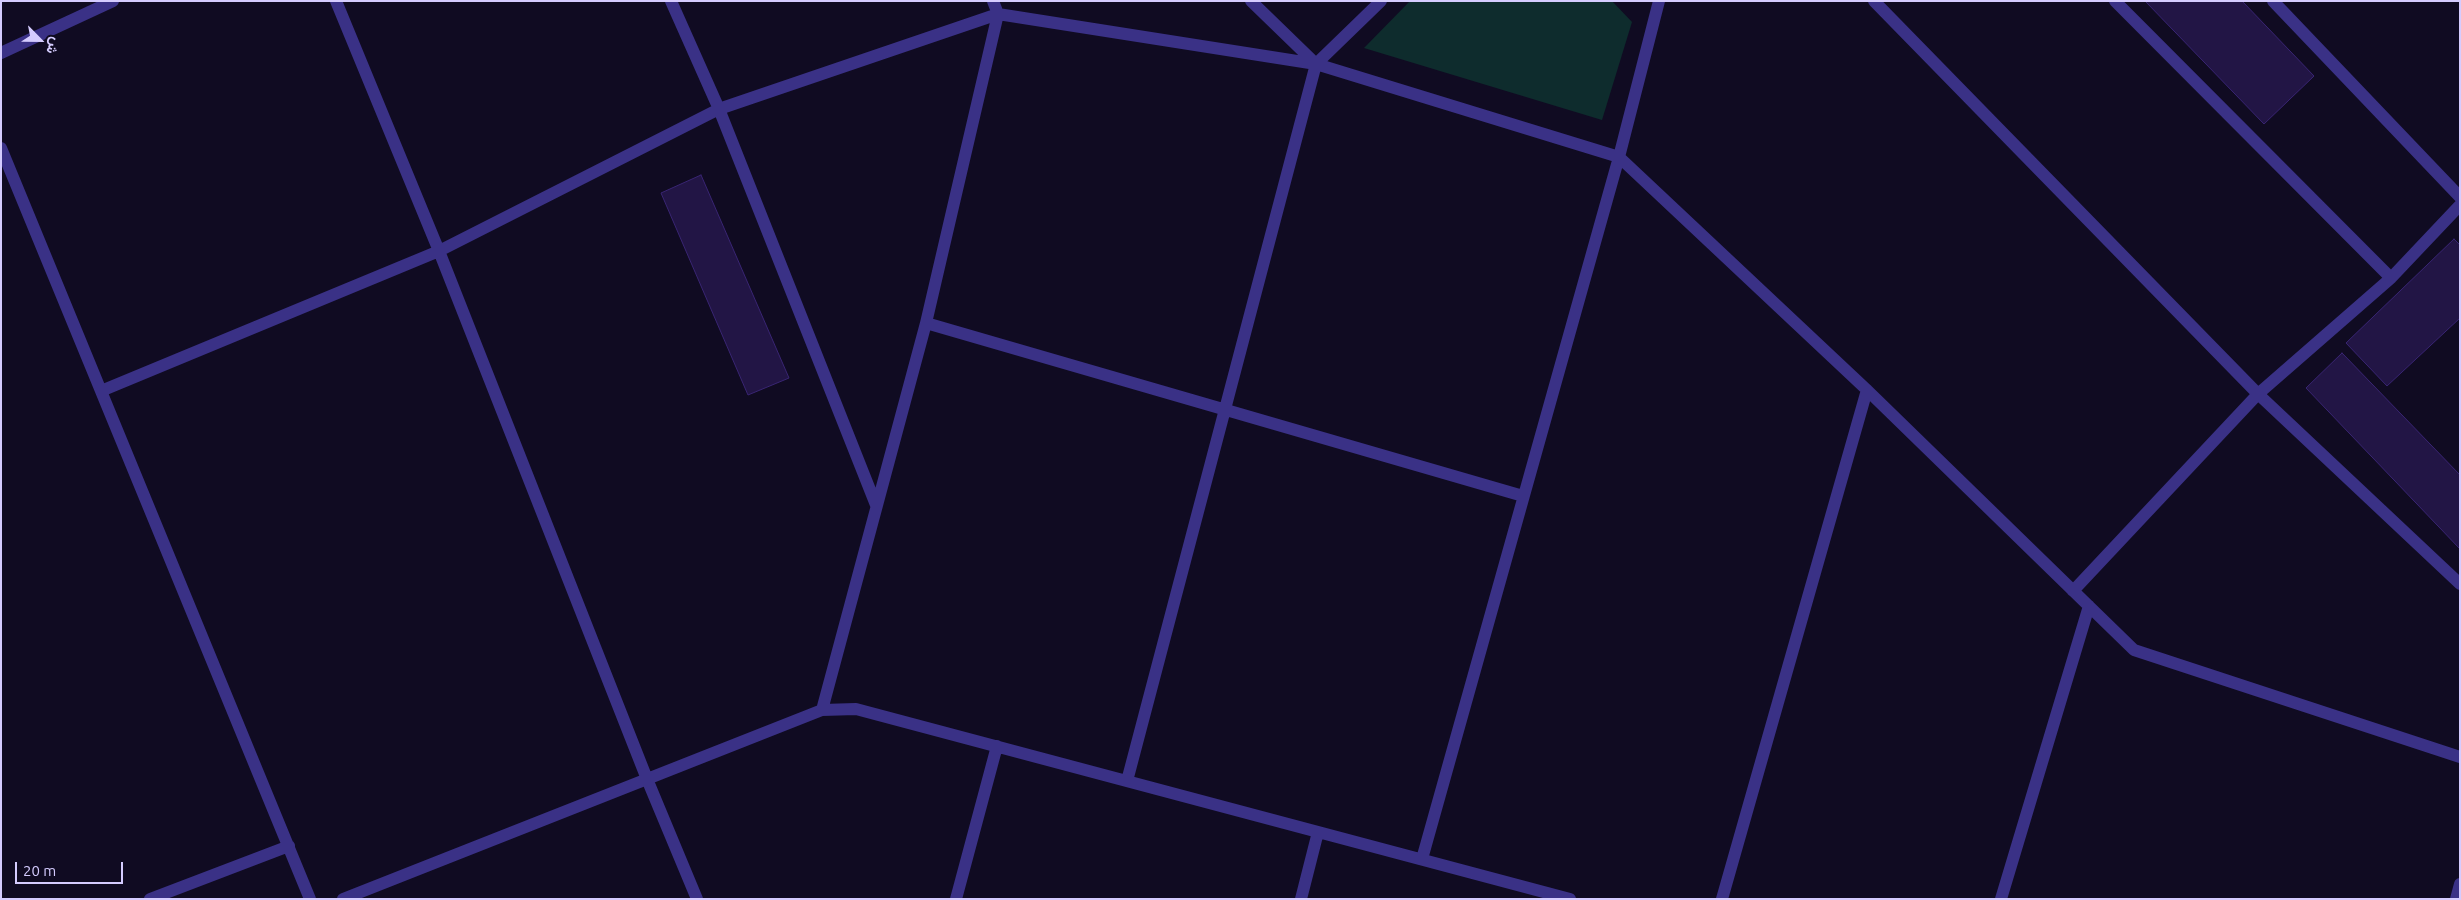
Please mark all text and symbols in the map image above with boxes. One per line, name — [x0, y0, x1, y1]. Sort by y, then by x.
north arrow — [15, 15, 65, 65]
text: ش — [43, 35, 64, 57]
scale bar — [18, 852, 125, 884]
text: 20 m — [23, 862, 56, 879]

